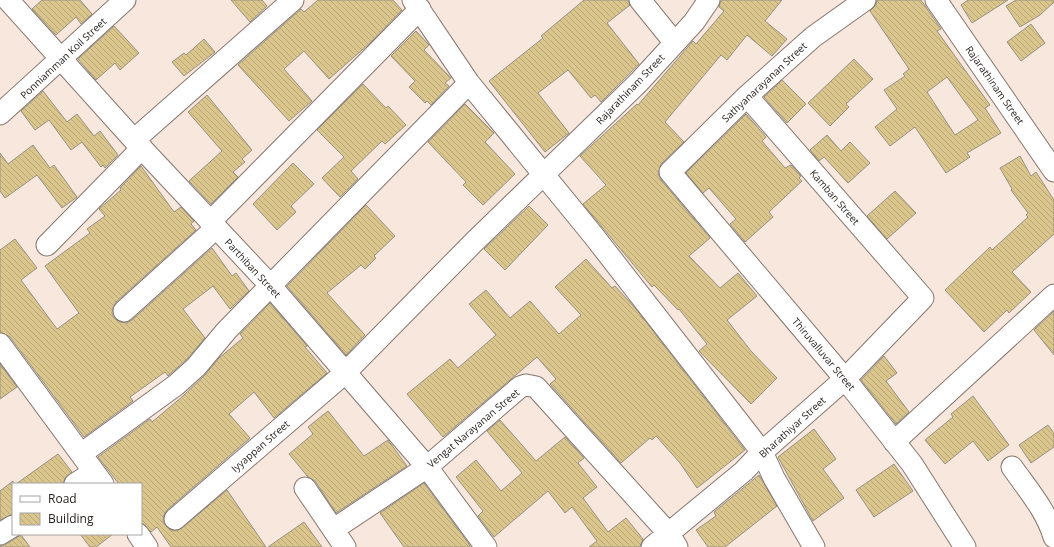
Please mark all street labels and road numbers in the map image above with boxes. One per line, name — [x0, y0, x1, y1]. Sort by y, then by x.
street label: Ponniamman Koil Street — [17, 14, 109, 102]
street label: Sathyanarayanan Street — [718, 39, 810, 125]
street label: Rajarathinam Street — [963, 43, 1028, 128]
street label: Rajarathinam Street — [593, 50, 668, 127]
street label: Kamban Street — [807, 166, 863, 228]
street label: Parthiban Street — [222, 235, 284, 301]
street label: Thiruvalluvar Street — [789, 315, 859, 394]
street label: Vengat Narayanan Street — [424, 385, 522, 471]
street label: Bharathiyar Street — [756, 393, 829, 461]
street label: Iyyappan Street — [228, 417, 292, 475]

